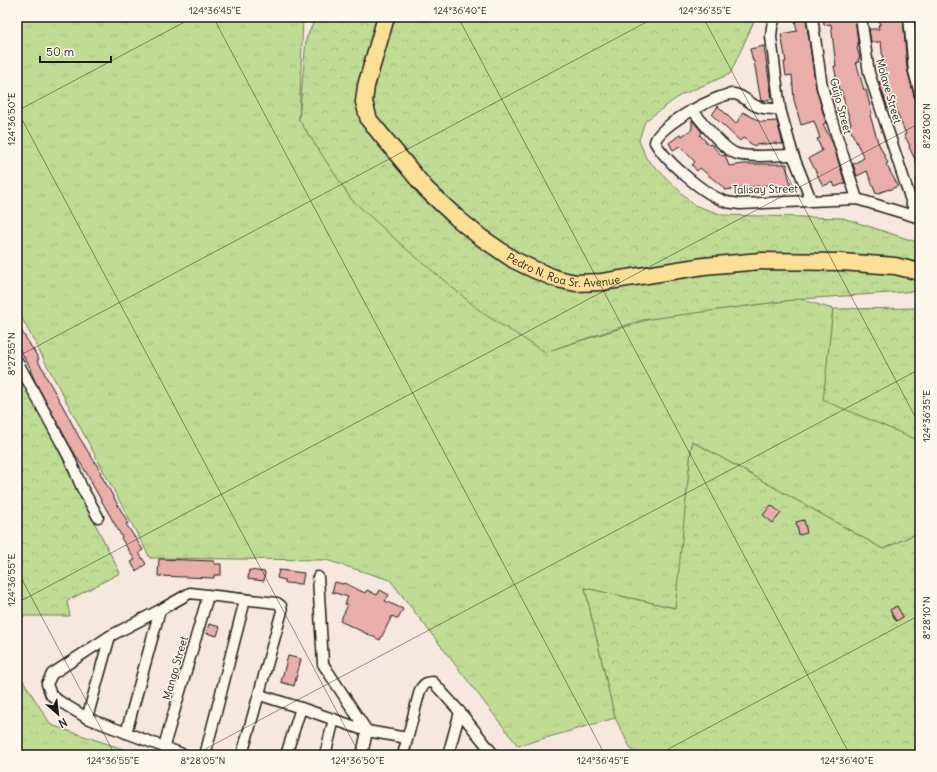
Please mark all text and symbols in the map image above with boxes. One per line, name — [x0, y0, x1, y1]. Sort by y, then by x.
text: 124°36'45"E — [189, 4, 241, 17]
text: 124°36'40"E — [433, 4, 487, 17]
text: 124°36'35"E — [679, 4, 731, 17]
scale bar — [40, 38, 111, 64]
text: 50 m — [46, 44, 75, 59]
street label: Molave Street — [873, 57, 905, 125]
street label: Guijo Street — [827, 76, 855, 136]
text: 124°36'50"E — [5, 92, 18, 146]
text: 8°28'00"N — [920, 103, 933, 149]
street label: Talisay Street — [732, 181, 798, 197]
street label: Pedro N. Roa Sr. Avenue — [504, 250, 621, 290]
text: 8°27'55"N — [5, 332, 18, 376]
text: 124°36'35"E — [920, 390, 933, 442]
text: 124°36'55"E — [5, 554, 18, 606]
text: 8°28'10"N — [920, 596, 933, 640]
street label: Mango Street — [159, 634, 191, 702]
north arrow — [38, 694, 78, 734]
text: N — [56, 715, 69, 731]
text: 124°36'55"E — [87, 754, 139, 767]
text: 8°28'05"N — [181, 754, 225, 767]
text: 124°36'50"E — [331, 754, 385, 767]
text: 124°36'45"E — [577, 754, 629, 767]
text: 124°36'40"E — [820, 754, 874, 767]

